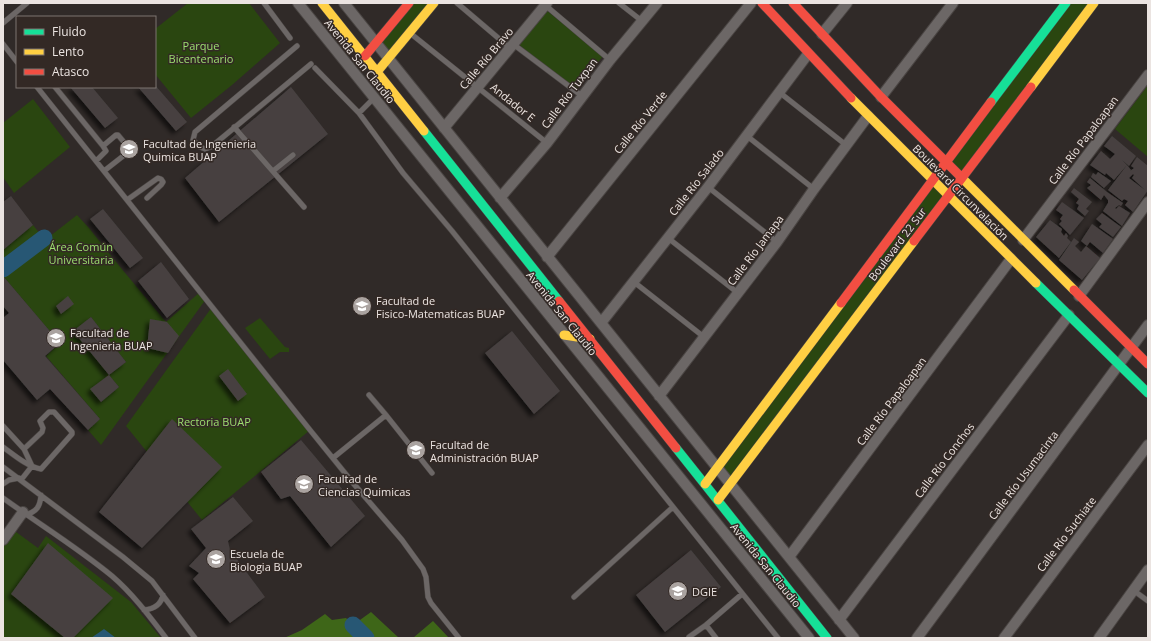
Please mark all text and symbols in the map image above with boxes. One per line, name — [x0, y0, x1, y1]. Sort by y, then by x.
legend — [16, 16, 156, 88]
street label: Avenida San Claudio — [321, 16, 399, 107]
text: Fluido — [52, 23, 86, 40]
street label: Calle Río Bravo — [456, 24, 517, 92]
park label: Parque Bicentenario — [169, 38, 234, 66]
text: Lento — [52, 43, 84, 60]
street label: Calle Río Tuxpan — [537, 55, 601, 131]
text: Atasco — [52, 63, 89, 80]
street label: Andador E — [488, 79, 538, 125]
street label: Calle Río Verde — [610, 87, 670, 157]
street label: Calle Río Papaloapan — [1045, 93, 1121, 187]
place label: Facultad de Ingenieria Quimica BUAP — [143, 136, 256, 164]
school or university icon: Facultad de Ingenieria Quimica BUAP — [118, 138, 140, 160]
street label: Boulevard Circunvalación — [910, 141, 1012, 243]
street label: Calle Río Salado — [665, 145, 727, 219]
street label: Boulevard 22 Sur — [865, 204, 930, 284]
street label: Calle Río Jamapa — [723, 212, 787, 288]
park label: Área Común Universitaria — [48, 239, 114, 267]
street label: Avenida San Claudio — [523, 268, 601, 359]
place label: Facultad de Fisico-Matematicas BUAP — [376, 293, 506, 321]
school or university icon: Facultad de Fisico-Matematicas BUAP — [351, 295, 373, 317]
place label: Facultad de Ingenieria BUAP — [70, 325, 153, 353]
school or university icon: Facultad de Ingenieria BUAP — [45, 327, 67, 349]
street label: Calle Río Papaloapan — [853, 354, 929, 448]
park label: Rectoria BUAP — [177, 414, 251, 429]
street label: Calle Río Conchos — [911, 419, 977, 501]
street label: Calle Río Usumacinta — [985, 427, 1061, 523]
place label: Facultad de Administración BUAP — [430, 437, 539, 465]
school or university icon: Facultad de Administración BUAP — [405, 439, 427, 461]
place label: Facultad de Ciencias Quimicas — [318, 471, 411, 499]
school or university icon: Facultad de Ciencias Quimicas — [293, 473, 315, 495]
street label: Calle Río Suchiate — [1033, 493, 1099, 575]
street label: Avenida San Claudio — [727, 520, 805, 611]
place label: Escuela de Biologia BUAP — [230, 546, 303, 574]
school or university icon: Escuela de Biologia BUAP — [205, 548, 227, 570]
school or university icon: DGIE — [667, 580, 689, 602]
place label: DGIE — [692, 584, 717, 599]

